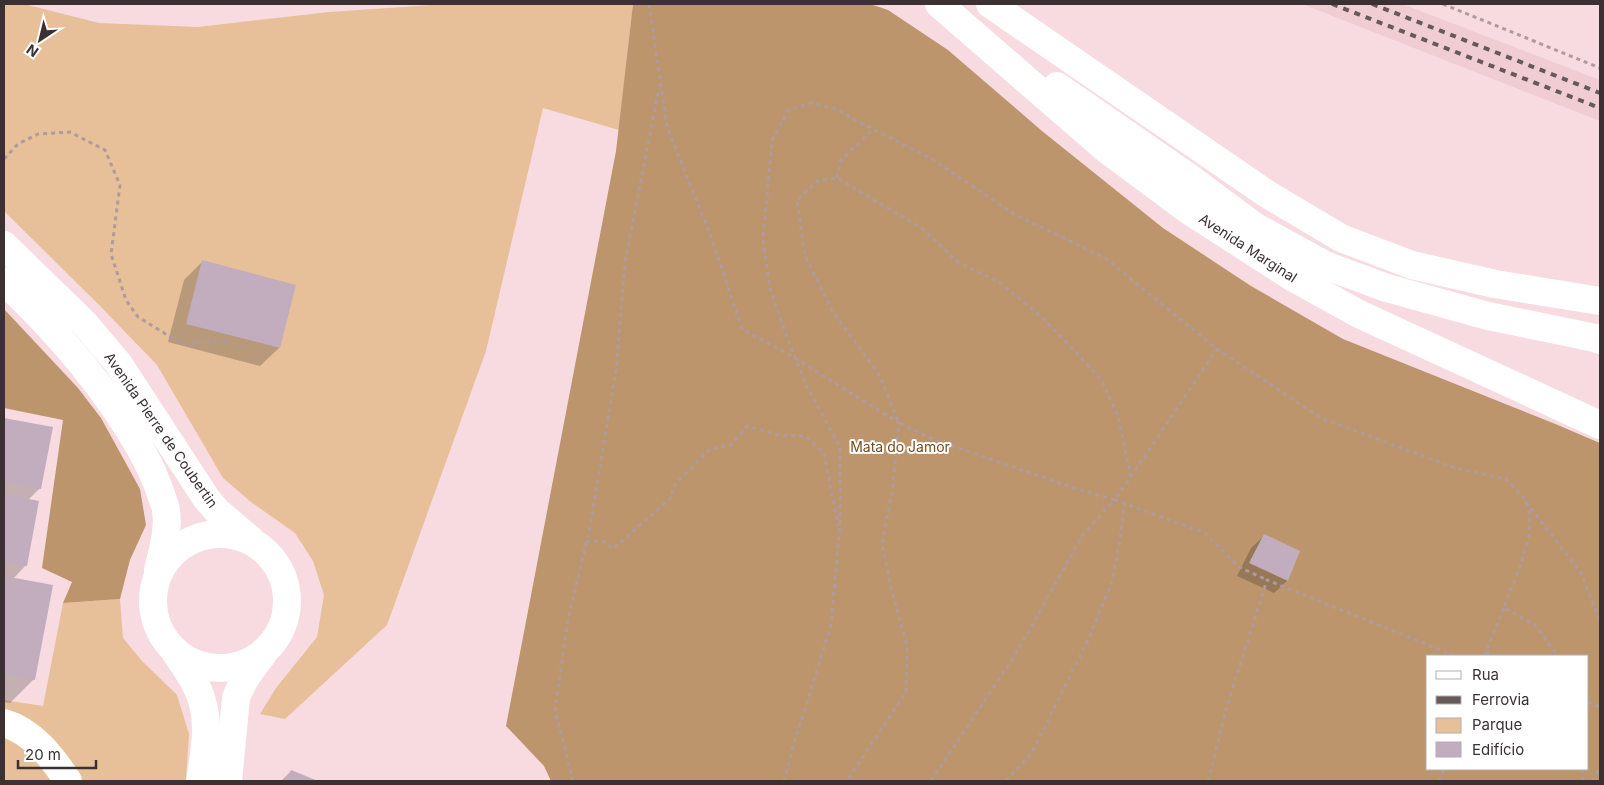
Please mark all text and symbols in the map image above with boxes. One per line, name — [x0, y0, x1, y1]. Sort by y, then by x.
north arrow — [15, 15, 65, 65]
text: N — [23, 41, 42, 61]
street label: Avenida Marginal — [1196, 210, 1301, 286]
street label: Avenida Pierre de Coubertin — [101, 349, 222, 511]
park label: Mata do Jamor — [850, 438, 950, 455]
legend — [1426, 655, 1589, 770]
text: Rua — [1472, 665, 1499, 684]
text: Ferrovia — [1472, 690, 1529, 709]
text: Parque — [1472, 715, 1522, 734]
scale bar — [18, 738, 95, 770]
text: Edifício — [1472, 740, 1524, 759]
text: 20 m — [25, 745, 61, 764]

